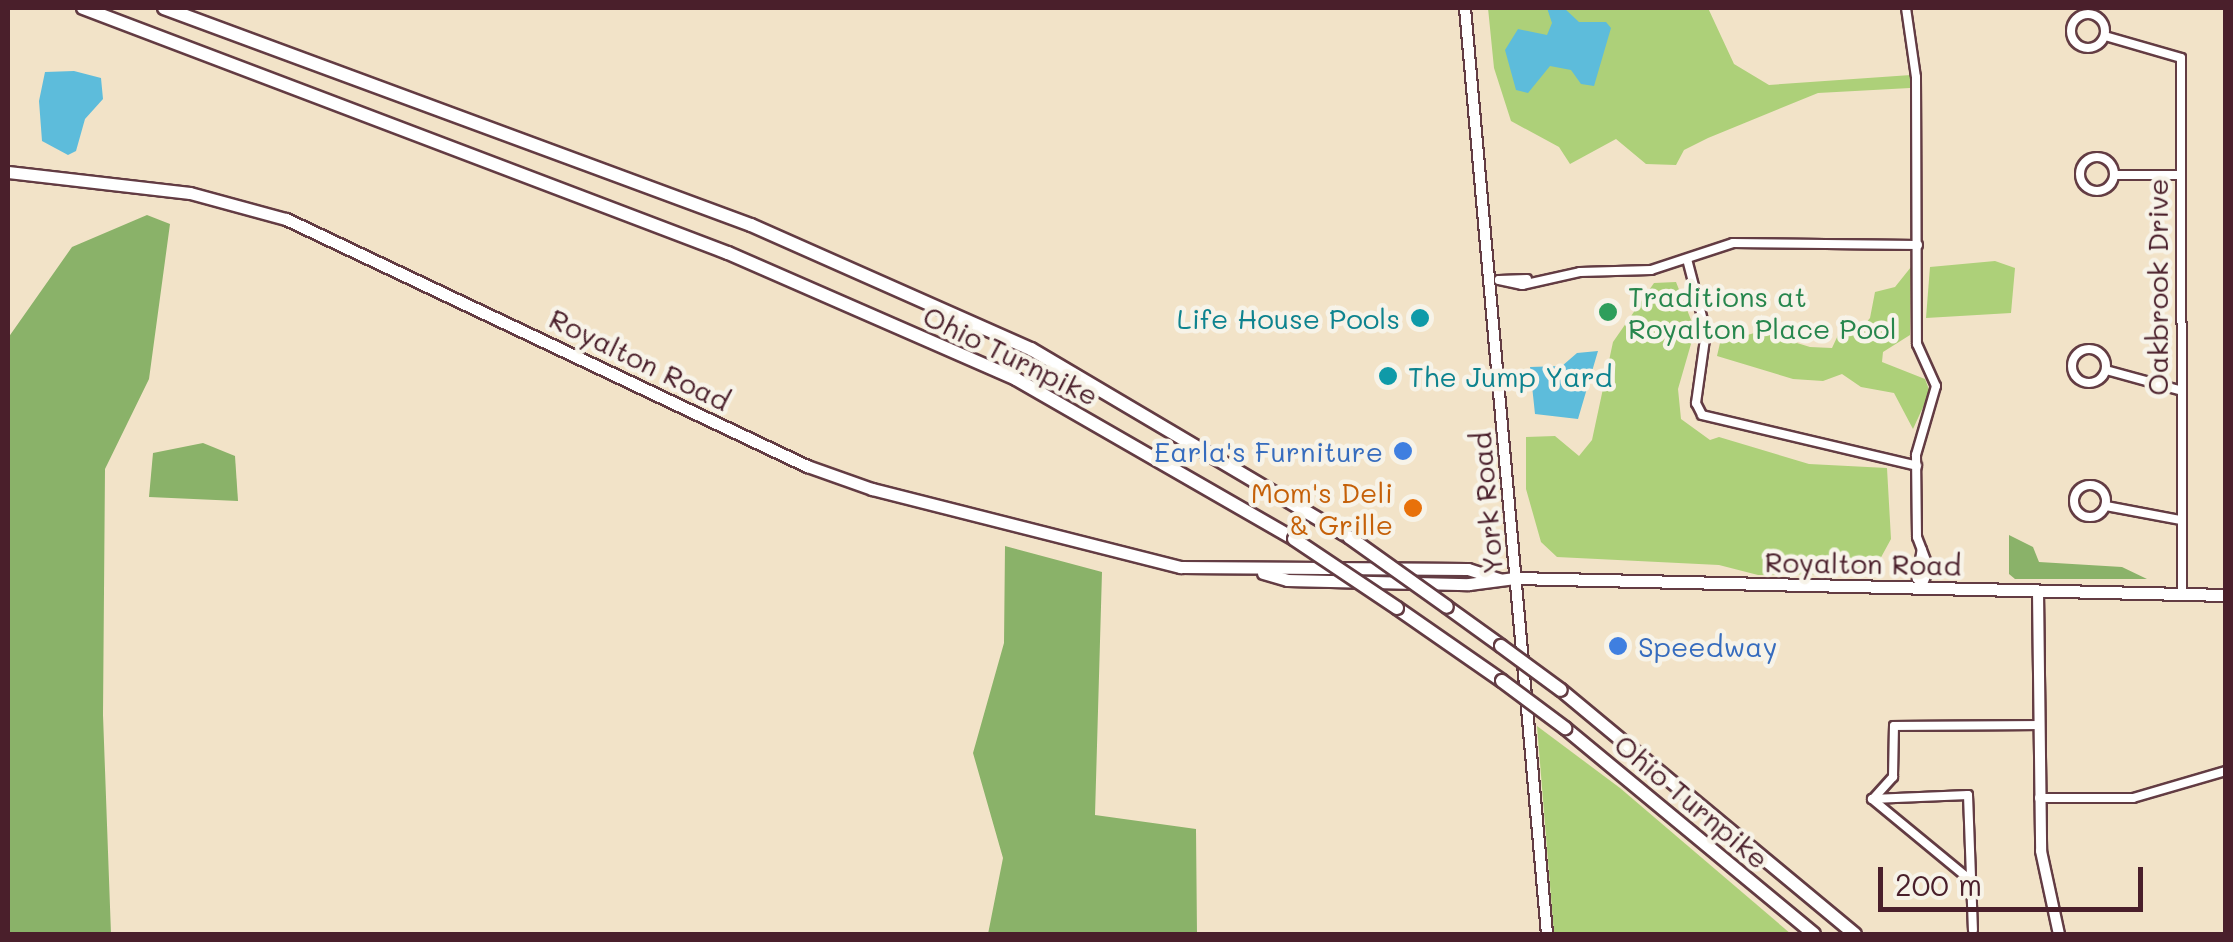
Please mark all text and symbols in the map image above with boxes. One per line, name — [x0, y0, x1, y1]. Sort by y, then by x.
street label: Oakbrook Drive — [2140, 178, 2174, 396]
place label: Traditions at Royalton Place Pool — [1628, 279, 1897, 345]
street label: Ohio Turnpike — [918, 298, 1104, 412]
street label: Royalton Road — [544, 301, 736, 417]
place label: Life House Pools — [1177, 301, 1400, 335]
marker: Traditions at Royalton Place Pool — [1597, 301, 1619, 323]
marker: Life House Pools — [1409, 307, 1431, 329]
place label: The Jump Yard — [1408, 359, 1613, 393]
marker: The Jump Yard — [1377, 365, 1399, 387]
street label: York Road — [1463, 431, 1509, 575]
place label: Earla's Furniture — [1154, 434, 1383, 468]
marker: Earla's Furniture — [1392, 440, 1414, 462]
place label: Mom's Deli & Grille — [1251, 475, 1393, 541]
marker: Mom's Deli & Grille — [1402, 497, 1424, 519]
street label: Royalton Road — [1764, 544, 1962, 582]
place label: Speedway — [1638, 629, 1777, 663]
marker: Speedway — [1607, 635, 1629, 657]
street label: Ohio Turnpike — [1608, 727, 1776, 875]
scale bar — [1883, 847, 2148, 909]
text: 200 m — [1895, 864, 1982, 904]

